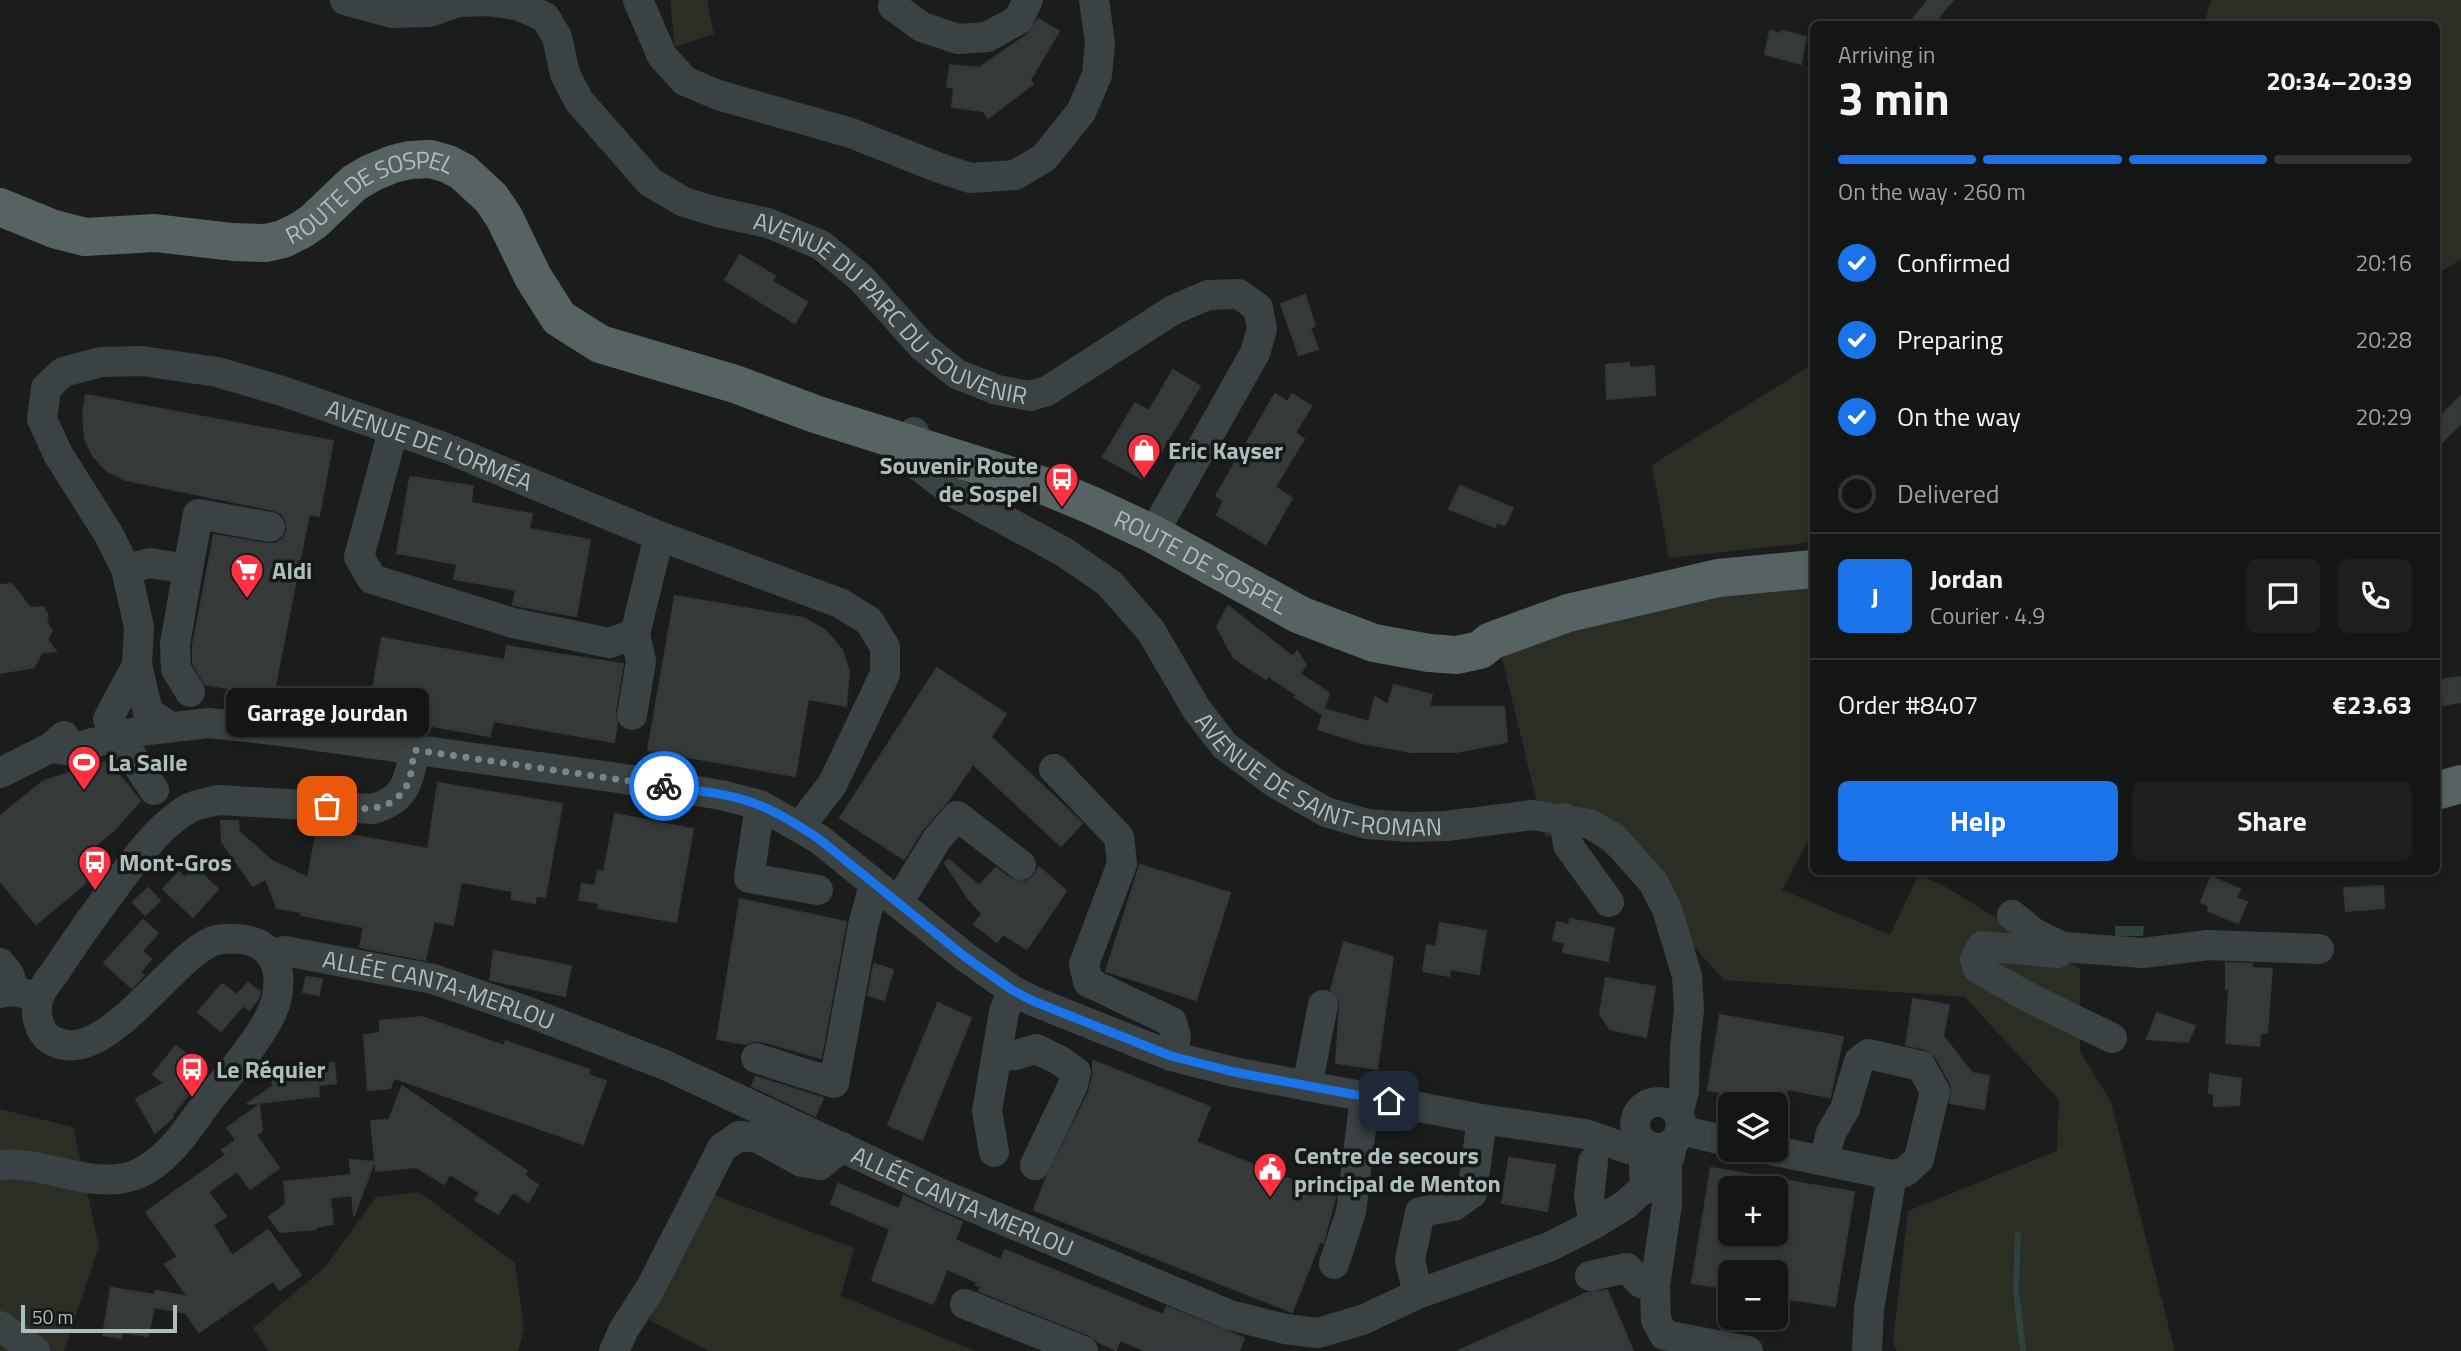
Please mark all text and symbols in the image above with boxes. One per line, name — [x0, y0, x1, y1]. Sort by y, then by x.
text: Arriving in — [1838, 37, 1935, 72]
text: 20:34–20:39 — [2266, 61, 2412, 100]
text: 3 min — [1838, 63, 1950, 133]
street label: ROUTE DE SOSPEL — [279, 141, 462, 253]
text: On the way · 260 m — [1838, 174, 2026, 209]
street label: AVENUE DU PARC DU SOUVENIR — [750, 202, 1030, 413]
text: Confirmed — [1897, 243, 2011, 282]
icon: check — [1838, 244, 1876, 282]
text: 20:16 — [2355, 245, 2412, 280]
text: Preparing — [1897, 320, 2003, 359]
icon: check — [1838, 321, 1876, 359]
text: 20:28 — [2355, 322, 2412, 357]
street label: AVENUE DE L'ORMÉA — [321, 390, 538, 500]
text: On the way — [1897, 397, 2021, 436]
icon: check — [1838, 398, 1876, 436]
text: 20:29 — [2355, 399, 2412, 434]
shop icon: Eric Kayser — [1125, 431, 1163, 480]
place label: Eric Kayser — [1168, 432, 1283, 468]
place label: Souvenir Route de Sospel — [880, 447, 1038, 511]
bus stop icon: Souvenir Route de Sospel — [1043, 460, 1081, 509]
text: Delivered — [1897, 474, 2000, 513]
street label: ROUTE DE SOSPEL — [1108, 500, 1295, 623]
supermarket icon: Aldi — [228, 551, 266, 600]
place label: Aldi — [272, 552, 312, 588]
text: Jordan — [1930, 559, 2003, 598]
button: chat — [2246, 559, 2320, 633]
button: phone — [2338, 559, 2412, 633]
text: J — [1871, 577, 1879, 616]
text: Courier · 4.9 — [1930, 598, 2045, 633]
text: Order #8407 — [1838, 685, 1978, 724]
text: €23.63 — [2333, 685, 2412, 724]
callout: Garrage Jourdan — [226, 687, 428, 736]
text: Garrage Jourdan — [247, 695, 408, 730]
street label: AVENUE DE SAINT-ROMAN — [1187, 704, 1442, 845]
sports icon: La Salle — [65, 743, 103, 792]
place label: La Salle — [108, 744, 187, 780]
courier — [629, 751, 699, 821]
icon: bike — [645, 767, 683, 805]
pin — [297, 776, 357, 836]
button: Help — [1838, 781, 2118, 861]
button: Share — [2132, 781, 2412, 861]
icon: bag — [308, 787, 346, 825]
bus stop icon: Mont-Gros — [76, 843, 114, 892]
place label: Mont-Gros — [119, 844, 232, 880]
street label: ALLÉE CANTA-MERLOU — [320, 941, 560, 1038]
bus stop icon: Le Réquier — [173, 1050, 211, 1099]
place label: Le Réquier — [216, 1051, 326, 1087]
pin — [1359, 1071, 1419, 1131]
icon: home — [1370, 1082, 1408, 1120]
map controls — [1718, 1092, 1788, 1330]
button: layers — [1718, 1092, 1788, 1162]
street label: ALLÉE CANTA-MERLOU — [846, 1137, 1080, 1266]
place label: Centre de secours principal de Menton — [1294, 1137, 1501, 1201]
public building icon: Centre de secours principal de Menton — [1251, 1150, 1289, 1199]
button: + — [1718, 1176, 1788, 1246]
button: − — [1718, 1260, 1788, 1330]
scale bar — [21, 1302, 177, 1334]
text: 50 m — [32, 1302, 73, 1331]

